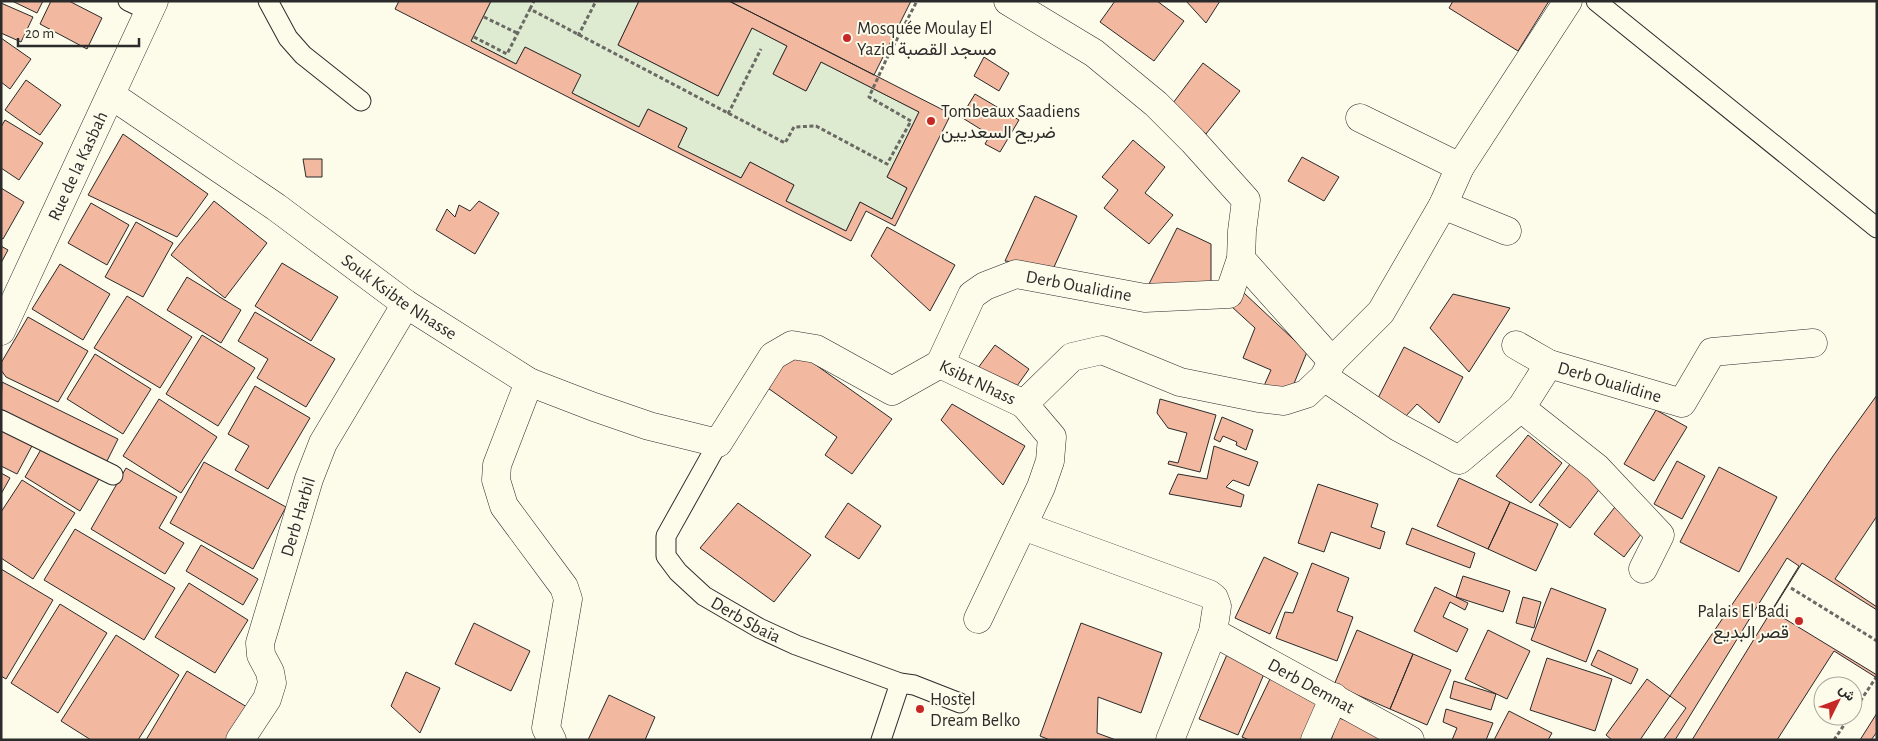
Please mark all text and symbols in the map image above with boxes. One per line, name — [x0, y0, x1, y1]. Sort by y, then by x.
scale bar — [18, 15, 139, 47]
place label: Mosquée Moulay El Yazid مسجد القصبة — [857, 20, 997, 59]
text: 20 m — [25, 26, 54, 41]
marker: Mosquée Moulay El Yazid مسجد القصبة — [841, 32, 853, 44]
place label: Tombeaux Saadiens ضريح السعديين — [941, 103, 1080, 144]
street label: Rue de la Kasbah — [45, 109, 111, 224]
marker: Tombeaux Saadiens ضريح السعديين — [925, 115, 937, 127]
street label: Souk Ksibte Nhasse — [338, 251, 460, 344]
street label: Derb Oualidine — [1024, 268, 1133, 305]
street label: Ksibt Nhass — [936, 357, 1018, 409]
street label: Derb Oualidine — [1556, 359, 1663, 406]
street label: Derb Harbil — [278, 475, 319, 559]
street label: Derb Sbaïa — [707, 594, 783, 647]
place label: Palais El Badi قصر البديع — [1697, 603, 1789, 644]
marker: Palais El Badi قصر البديع — [1793, 615, 1805, 627]
street label: Derb Demnat — [1264, 656, 1357, 718]
north arrow — [1813, 676, 1863, 726]
text: ش — [1835, 682, 1858, 705]
place label: Hostel Dream Belko — [930, 691, 1020, 730]
marker: Hostel Dream Belko — [914, 703, 926, 715]

